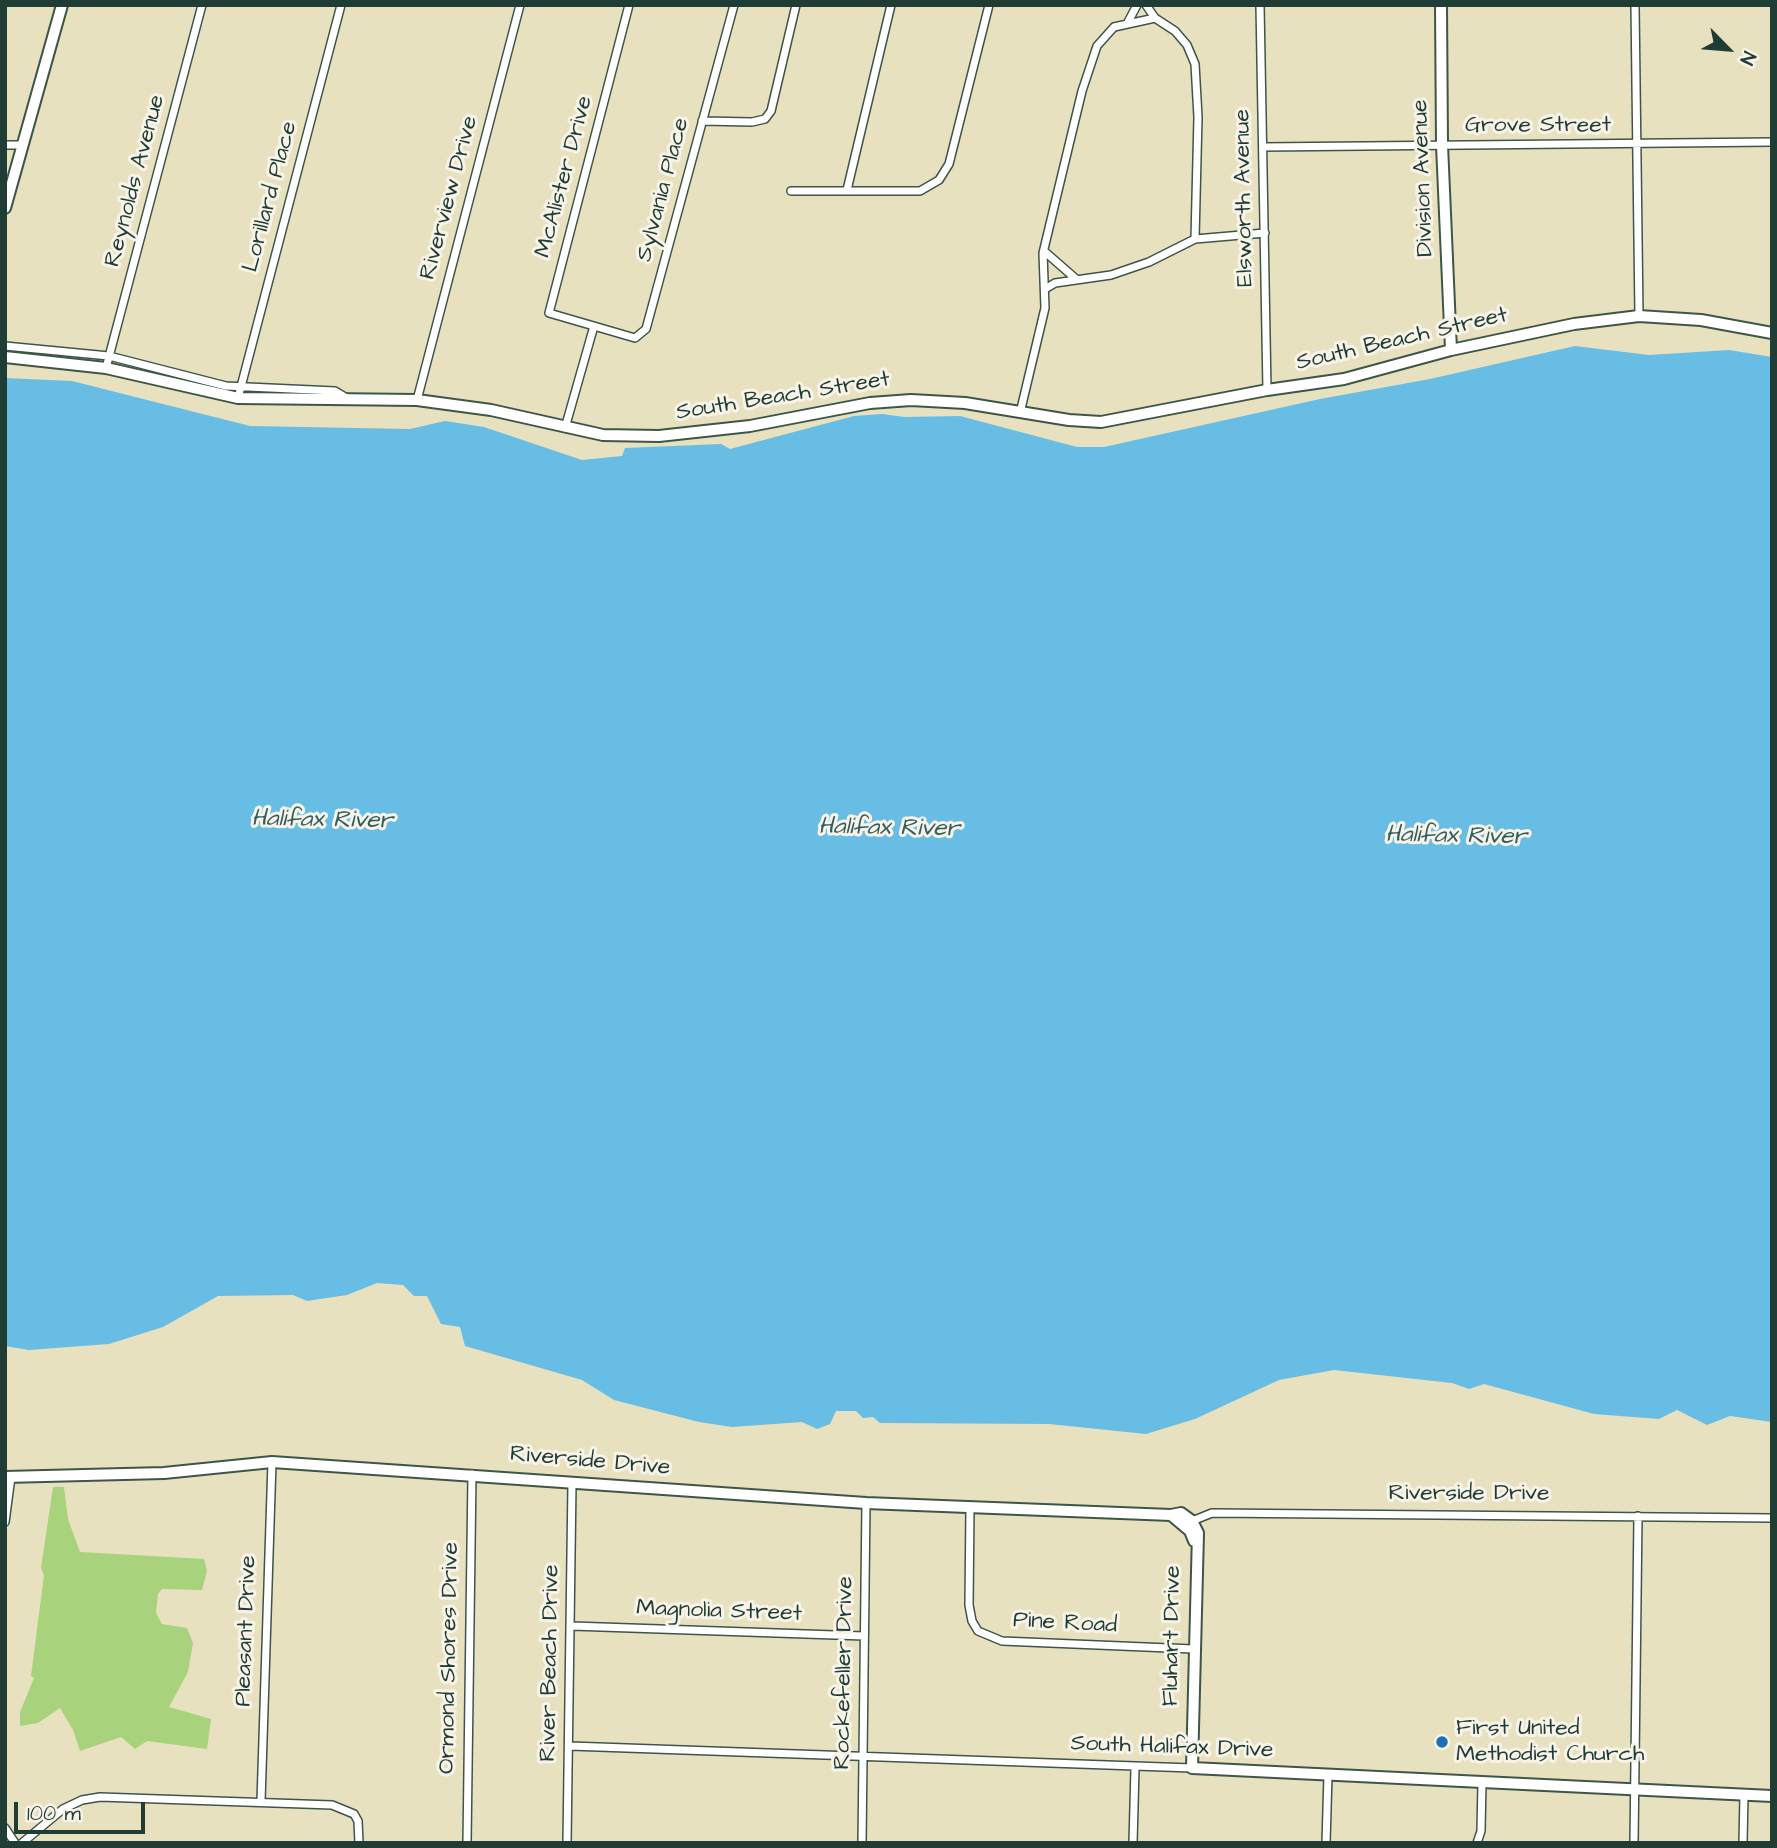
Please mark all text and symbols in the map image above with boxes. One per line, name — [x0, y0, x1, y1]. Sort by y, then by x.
north arrow — [1693, 14, 1763, 84]
text: N — [1733, 47, 1762, 69]
street label: Reynolds Avenue — [100, 92, 172, 270]
street label: McAlister Drive — [530, 93, 600, 261]
street label: Division Avenue — [1407, 99, 1441, 257]
street label: Elsworth Avenue — [1230, 109, 1260, 287]
street label: Grove Street — [1465, 112, 1611, 140]
street label: Riverview Drive — [415, 113, 485, 283]
street label: Sylvania Place — [632, 115, 696, 265]
street label: Lorillard Place — [238, 119, 304, 275]
street label: South Beach Street — [1294, 302, 1510, 378]
street label: South Beach Street — [674, 366, 892, 428]
water label: Halifax River — [251, 805, 393, 837]
water label: Halifax River — [818, 813, 960, 845]
water label: Halifax River — [1385, 821, 1527, 853]
street label: Riverside Drive — [509, 1441, 671, 1483]
street label: Riverside Drive — [1389, 1480, 1549, 1508]
street label: Ormond Shores Drive — [434, 1542, 466, 1774]
street label: Pleasant Drive — [231, 1555, 263, 1707]
street label: River Beach Drive — [535, 1564, 567, 1762]
street label: Fluhart Drive — [1158, 1565, 1188, 1707]
street label: Rockefeller Drive — [830, 1576, 860, 1770]
street label: Magnolia Street — [636, 1595, 802, 1629]
street label: Pine Road — [1012, 1607, 1118, 1641]
place label: First United Methodist Church — [1456, 1715, 1644, 1769]
street label: South Halifax Drive — [1070, 1731, 1274, 1765]
marker: First United Methodist Church — [1434, 1734, 1450, 1750]
scale bar — [18, 1788, 149, 1832]
text: 100 m — [27, 1799, 81, 1828]

